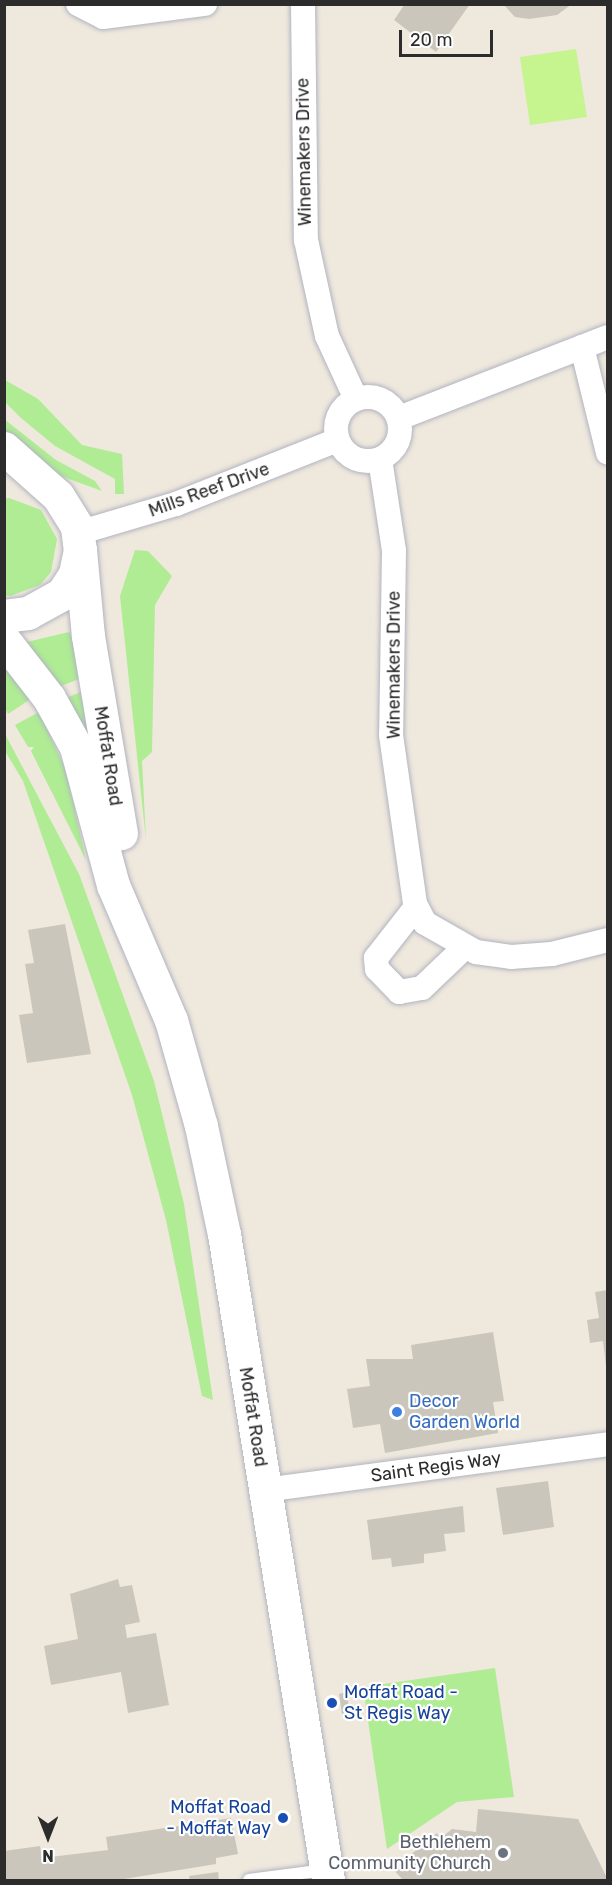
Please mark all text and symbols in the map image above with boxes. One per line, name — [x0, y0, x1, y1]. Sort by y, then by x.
scale bar — [402, 18, 496, 56]
text: 20 m — [410, 29, 452, 51]
street label: Winemakers Drive — [292, 78, 316, 226]
street label: Mills Reef Drive — [145, 458, 273, 522]
street label: Winemakers Drive — [383, 591, 405, 739]
street label: Moffat Road — [89, 705, 127, 807]
street label: Moffat Road — [234, 1366, 272, 1468]
place label: Decor Garden World — [409, 1391, 520, 1434]
marker: Decor Garden World — [390, 1405, 404, 1419]
street label: Saint Regis Way — [369, 1447, 503, 1487]
place label: Moffat Road - St Regis Way — [344, 1682, 458, 1724]
marker: Moffat Road - St Regis Way — [325, 1696, 339, 1710]
place label: Moffat Road - Moffat Way — [166, 1797, 271, 1840]
north arrow — [18, 1807, 78, 1867]
marker: Moffat Road - Moffat Way — [276, 1811, 290, 1825]
place label: Bethlehem Community Church — [328, 1832, 491, 1874]
text: N — [42, 1846, 54, 1865]
marker: Bethlehem Community Church — [496, 1846, 510, 1860]

